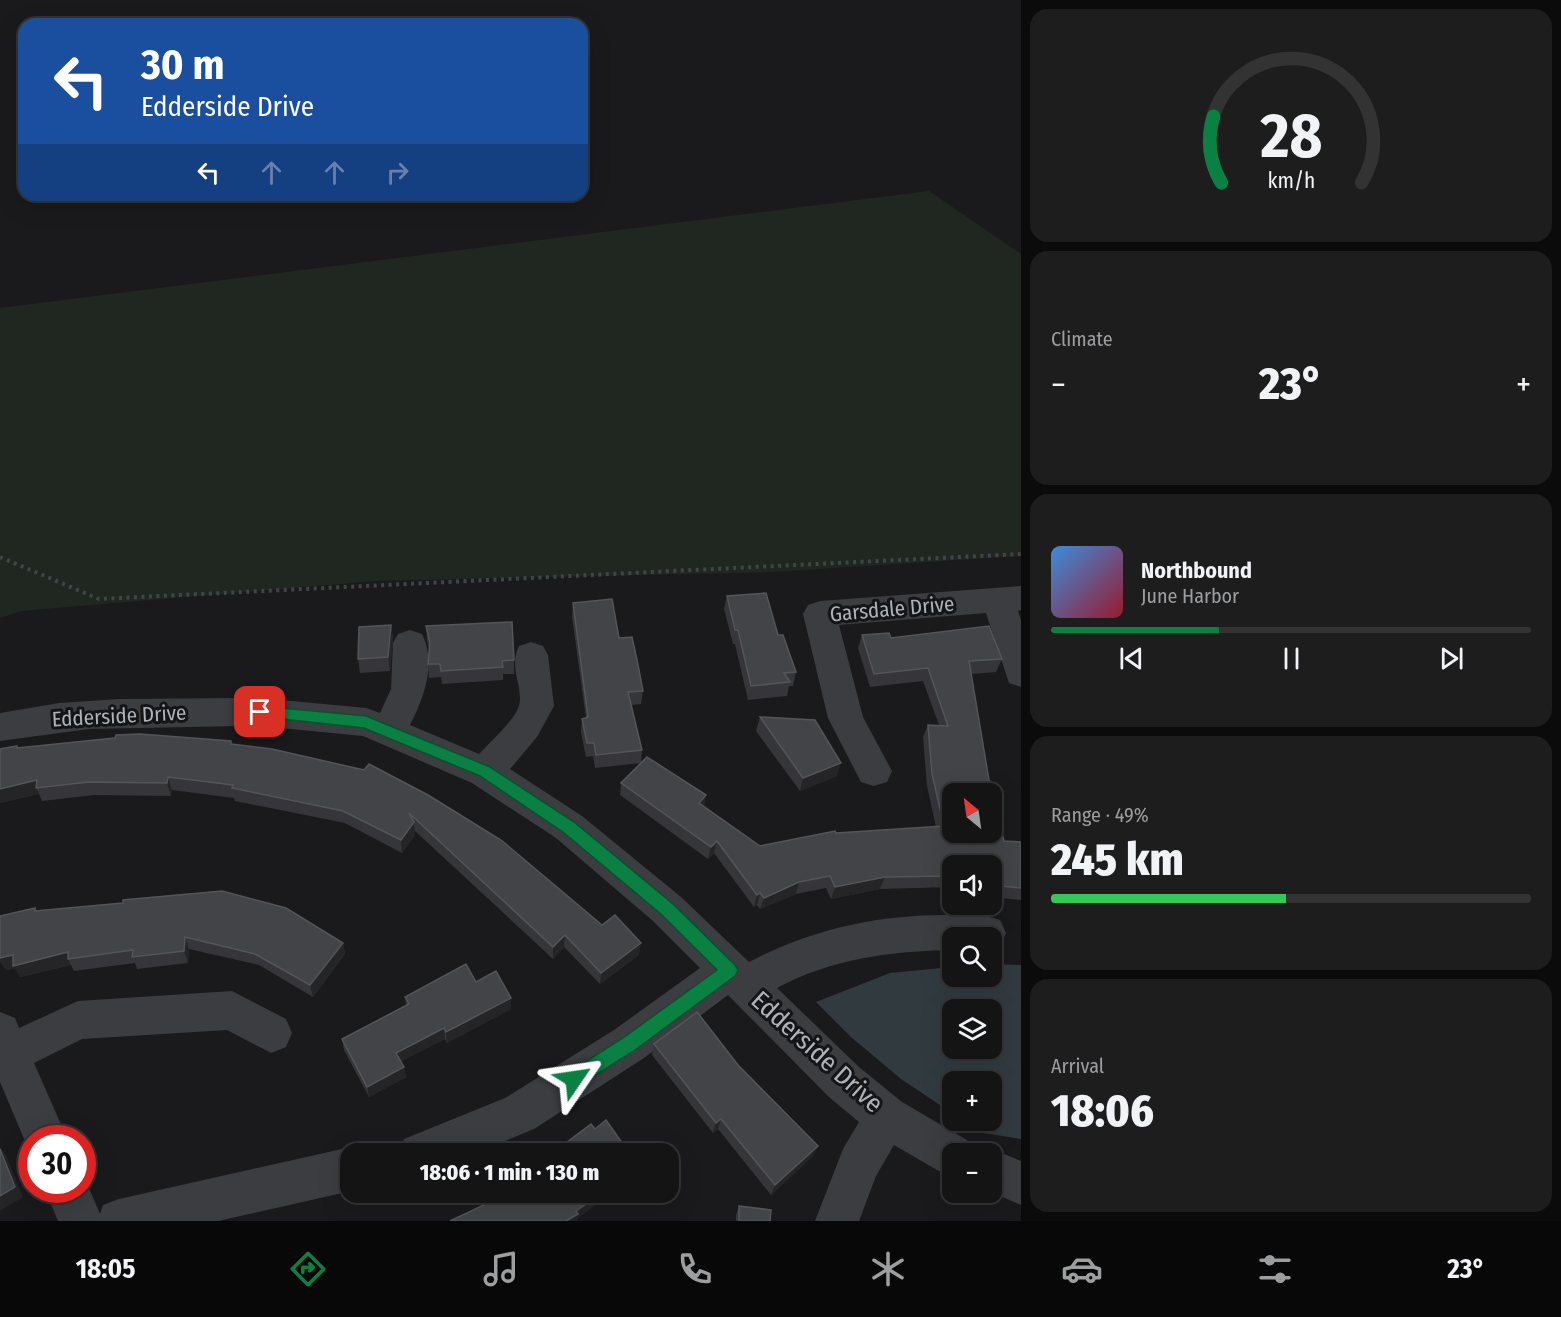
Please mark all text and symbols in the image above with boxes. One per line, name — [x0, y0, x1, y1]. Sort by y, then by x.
text: 30 m — [141, 40, 225, 90]
icon: left — [42, 42, 120, 120]
text: Edderside Drive — [141, 91, 314, 123]
text: 28 — [1259, 99, 1322, 174]
icon: left — [192, 156, 225, 189]
icon: ahead — [255, 156, 288, 189]
icon: ahead — [318, 156, 351, 189]
icon: right — [381, 156, 414, 189]
text: km/h — [1267, 168, 1315, 194]
text: Climate — [1051, 327, 1113, 351]
text: 23° — [1259, 357, 1323, 411]
text: − — [1051, 365, 1066, 405]
text: + — [1516, 365, 1531, 405]
text: Northbound — [1141, 557, 1252, 584]
text: June Harbor — [1141, 584, 1239, 608]
street label: Garsdale Drive — [829, 591, 955, 627]
icon: previous — [1115, 642, 1148, 675]
icon: pause — [1275, 642, 1308, 675]
icon: next — [1435, 642, 1468, 675]
pin — [234, 686, 285, 737]
icon: arrive — [243, 695, 276, 728]
street label: Edderside Drive — [51, 699, 187, 733]
north arrow — [942, 783, 1002, 843]
map controls — [942, 783, 1002, 1203]
text: Range · 49% — [1051, 803, 1149, 827]
text: 245 km — [1051, 833, 1184, 887]
button: sound — [942, 855, 1002, 915]
button: search — [942, 927, 1002, 987]
street label: Edderside Drive — [745, 985, 889, 1119]
button: layers — [942, 999, 1002, 1059]
position arrow — [542, 1047, 606, 1111]
text: Arrival — [1051, 1054, 1104, 1078]
button: + — [942, 1071, 1002, 1131]
text: 18:06 — [1051, 1084, 1154, 1138]
speed limit sign: 30 — [18, 1125, 96, 1203]
button: − — [942, 1143, 1002, 1203]
text: 18:06 · 1 min · 130 m — [420, 1159, 599, 1186]
icon: directions — [287, 1248, 329, 1290]
icon: music — [480, 1248, 522, 1290]
icon: phone — [674, 1248, 716, 1290]
icon: climate — [867, 1248, 909, 1290]
icon: car — [1061, 1248, 1103, 1290]
icon: filters — [1254, 1248, 1296, 1290]
text: 18:05 — [76, 1253, 136, 1285]
text: 23° — [1447, 1253, 1485, 1285]

